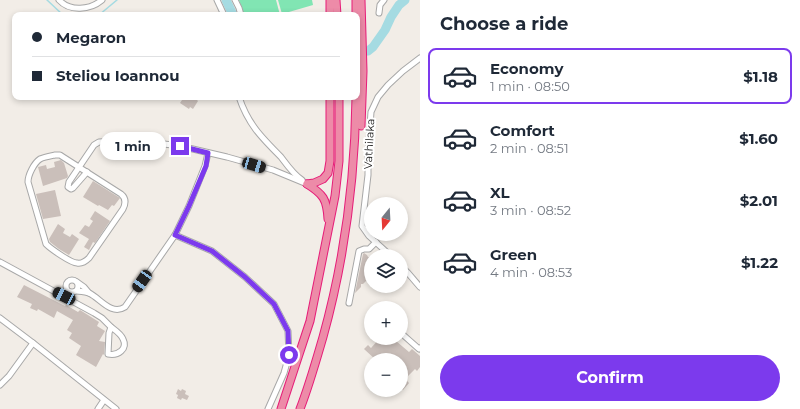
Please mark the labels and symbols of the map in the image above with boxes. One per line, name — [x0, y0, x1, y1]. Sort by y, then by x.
street label: Vathilaka — [361, 118, 377, 170]
callout: 1 min — [100, 132, 166, 160]
route end — [171, 137, 189, 155]
car — [241, 156, 267, 174]
north arrow — [364, 197, 408, 241]
car — [130, 268, 154, 294]
car — [51, 285, 77, 307]
route start — [280, 346, 298, 364]

